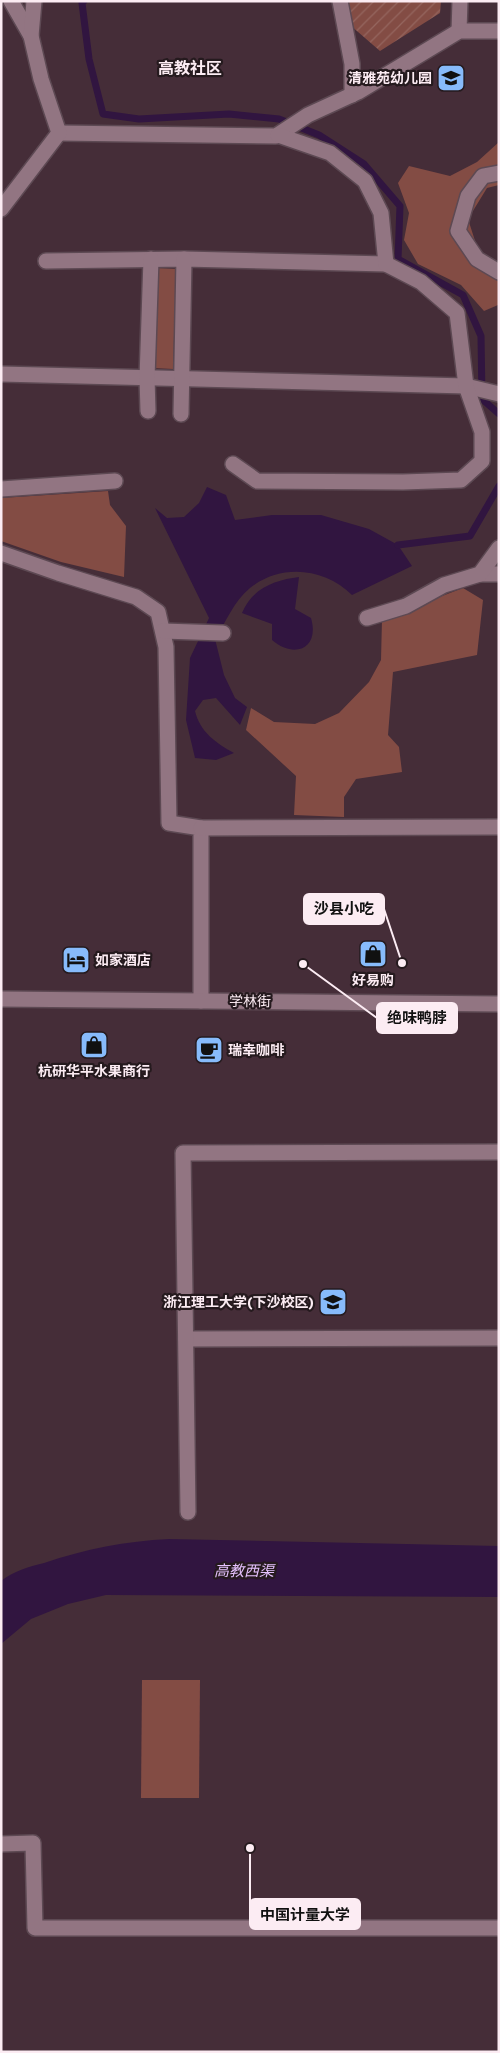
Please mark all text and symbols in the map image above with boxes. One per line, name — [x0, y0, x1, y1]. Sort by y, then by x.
district label: 高教社区 — [158, 59, 222, 78]
school or university icon: 清雅苑幼儿园 — [436, 63, 466, 93]
place label: 清雅苑幼儿园 — [348, 70, 432, 86]
callout: 沙县小吃 — [304, 894, 384, 924]
text: 沙县小吃 — [314, 900, 374, 918]
shop icon: 好易购 — [358, 939, 388, 969]
hotel icon: 如家酒店 — [61, 945, 91, 975]
place label: 如家酒店 — [95, 952, 151, 968]
place label: 好易购 — [352, 972, 394, 988]
street label: 学林街 — [229, 993, 271, 1009]
callout: 绝味鸭脖 — [377, 1003, 457, 1033]
text: 绝味鸭脖 — [387, 1009, 447, 1027]
shop icon: 杭研华平水果商行 — [79, 1030, 109, 1060]
cafe icon: 瑞幸咖啡 — [194, 1035, 224, 1065]
place label: 瑞幸咖啡 — [228, 1042, 285, 1058]
place label: 杭研华平水果商行 — [38, 1063, 150, 1079]
school or university icon: 浙江理工大学(下沙校区) — [318, 1287, 348, 1317]
place label: 浙江理工大学(下沙校区) — [163, 1294, 314, 1310]
water label: 高教西渠 — [214, 1562, 276, 1580]
callout: 中国计量大学 — [250, 1899, 360, 1929]
text: 中国计量大学 — [260, 1906, 350, 1924]

